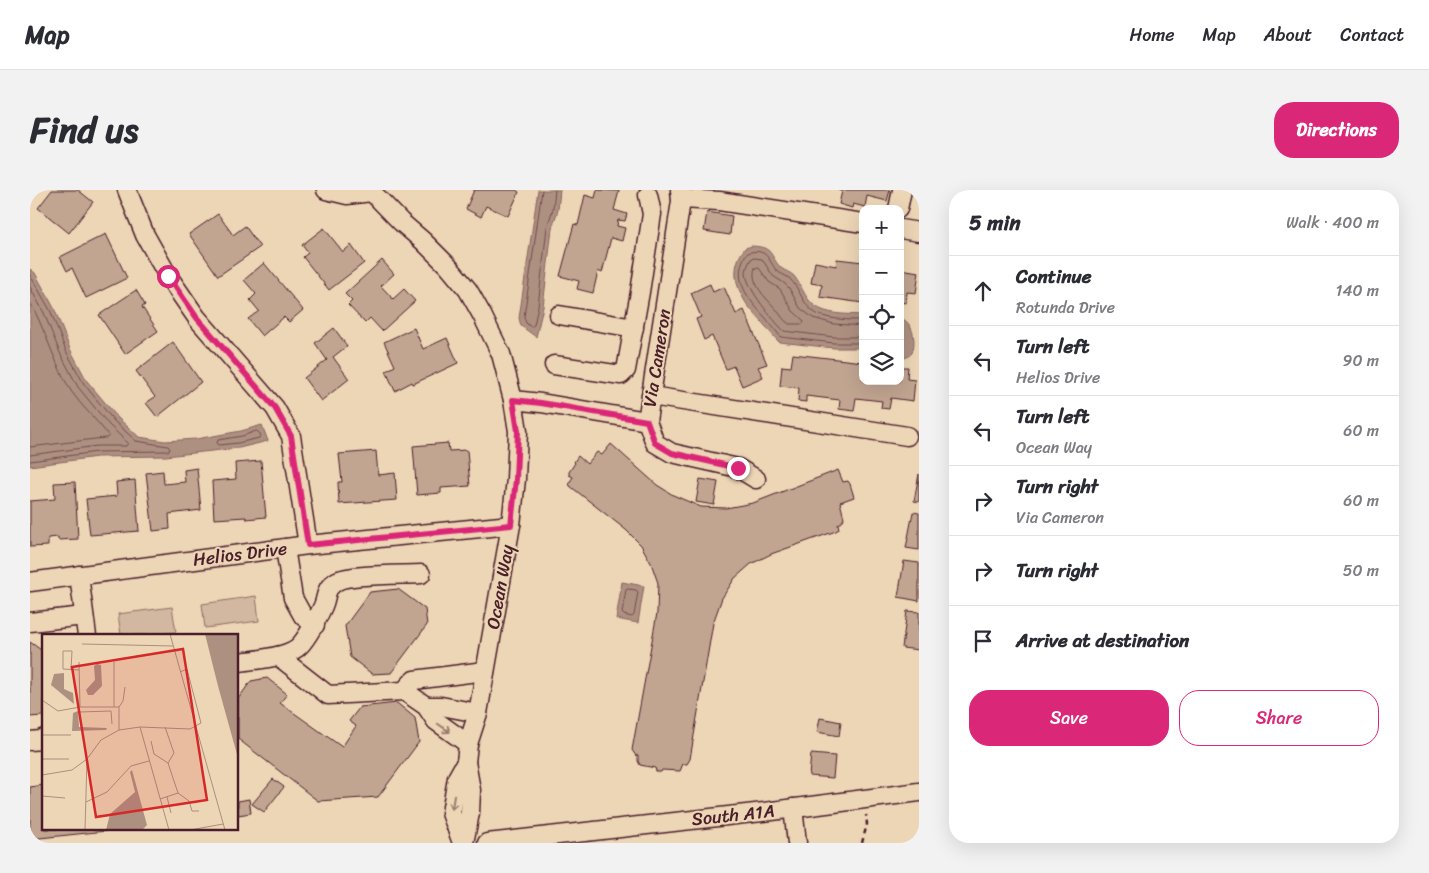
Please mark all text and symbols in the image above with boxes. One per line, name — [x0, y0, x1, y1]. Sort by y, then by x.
text: Map — [25, 14, 69, 56]
text: Home — [1130, 19, 1175, 51]
text: Map — [1203, 19, 1236, 51]
text: About — [1264, 19, 1312, 51]
text: Contact — [1340, 19, 1404, 51]
text: Find us — [30, 99, 138, 161]
button: Directions — [1274, 102, 1399, 158]
text: 5 min — [969, 204, 1021, 242]
map controls — [859, 205, 904, 385]
button: + — [859, 205, 904, 250]
text: Walk · 400 m — [1286, 208, 1379, 237]
button: − — [859, 250, 904, 295]
text: Continue — [1016, 260, 1092, 293]
route start — [157, 265, 180, 288]
text: 140 m — [1336, 276, 1379, 305]
icon: ahead — [969, 277, 997, 305]
text: Rotunda Drive — [1016, 293, 1115, 322]
button: locate — [859, 295, 904, 340]
street label: Via Cameron — [633, 306, 681, 409]
text: Turn left — [1016, 330, 1089, 363]
button: layers — [859, 340, 904, 385]
text: 90 m — [1343, 346, 1379, 375]
icon: left — [969, 347, 997, 375]
text: Helios Drive — [1016, 363, 1100, 392]
text: Turn left — [1016, 400, 1089, 433]
text: 60 m — [1343, 416, 1379, 445]
icon: left — [969, 417, 997, 445]
text: Ocean Way — [1016, 433, 1092, 462]
route end — [727, 457, 750, 480]
text: Turn right — [1016, 470, 1098, 503]
text: 60 m — [1343, 486, 1379, 515]
icon: right — [969, 487, 997, 515]
text: Via Cameron — [1016, 503, 1104, 532]
street label: Helios Drive — [191, 532, 289, 576]
street label: Ocean Way — [477, 541, 523, 632]
text: Turn right — [1016, 554, 1098, 587]
text: 50 m — [1343, 556, 1379, 585]
icon: right — [969, 557, 997, 585]
text: Arrive at destination — [1016, 624, 1189, 657]
icon: arrive — [969, 627, 997, 655]
inset map — [42, 634, 239, 830]
button: Save — [969, 690, 1169, 746]
button: Share — [1179, 690, 1379, 746]
one-way arrow — [437, 723, 451, 733]
one-way arrow — [447, 794, 457, 810]
street label: South A1A — [690, 795, 776, 835]

